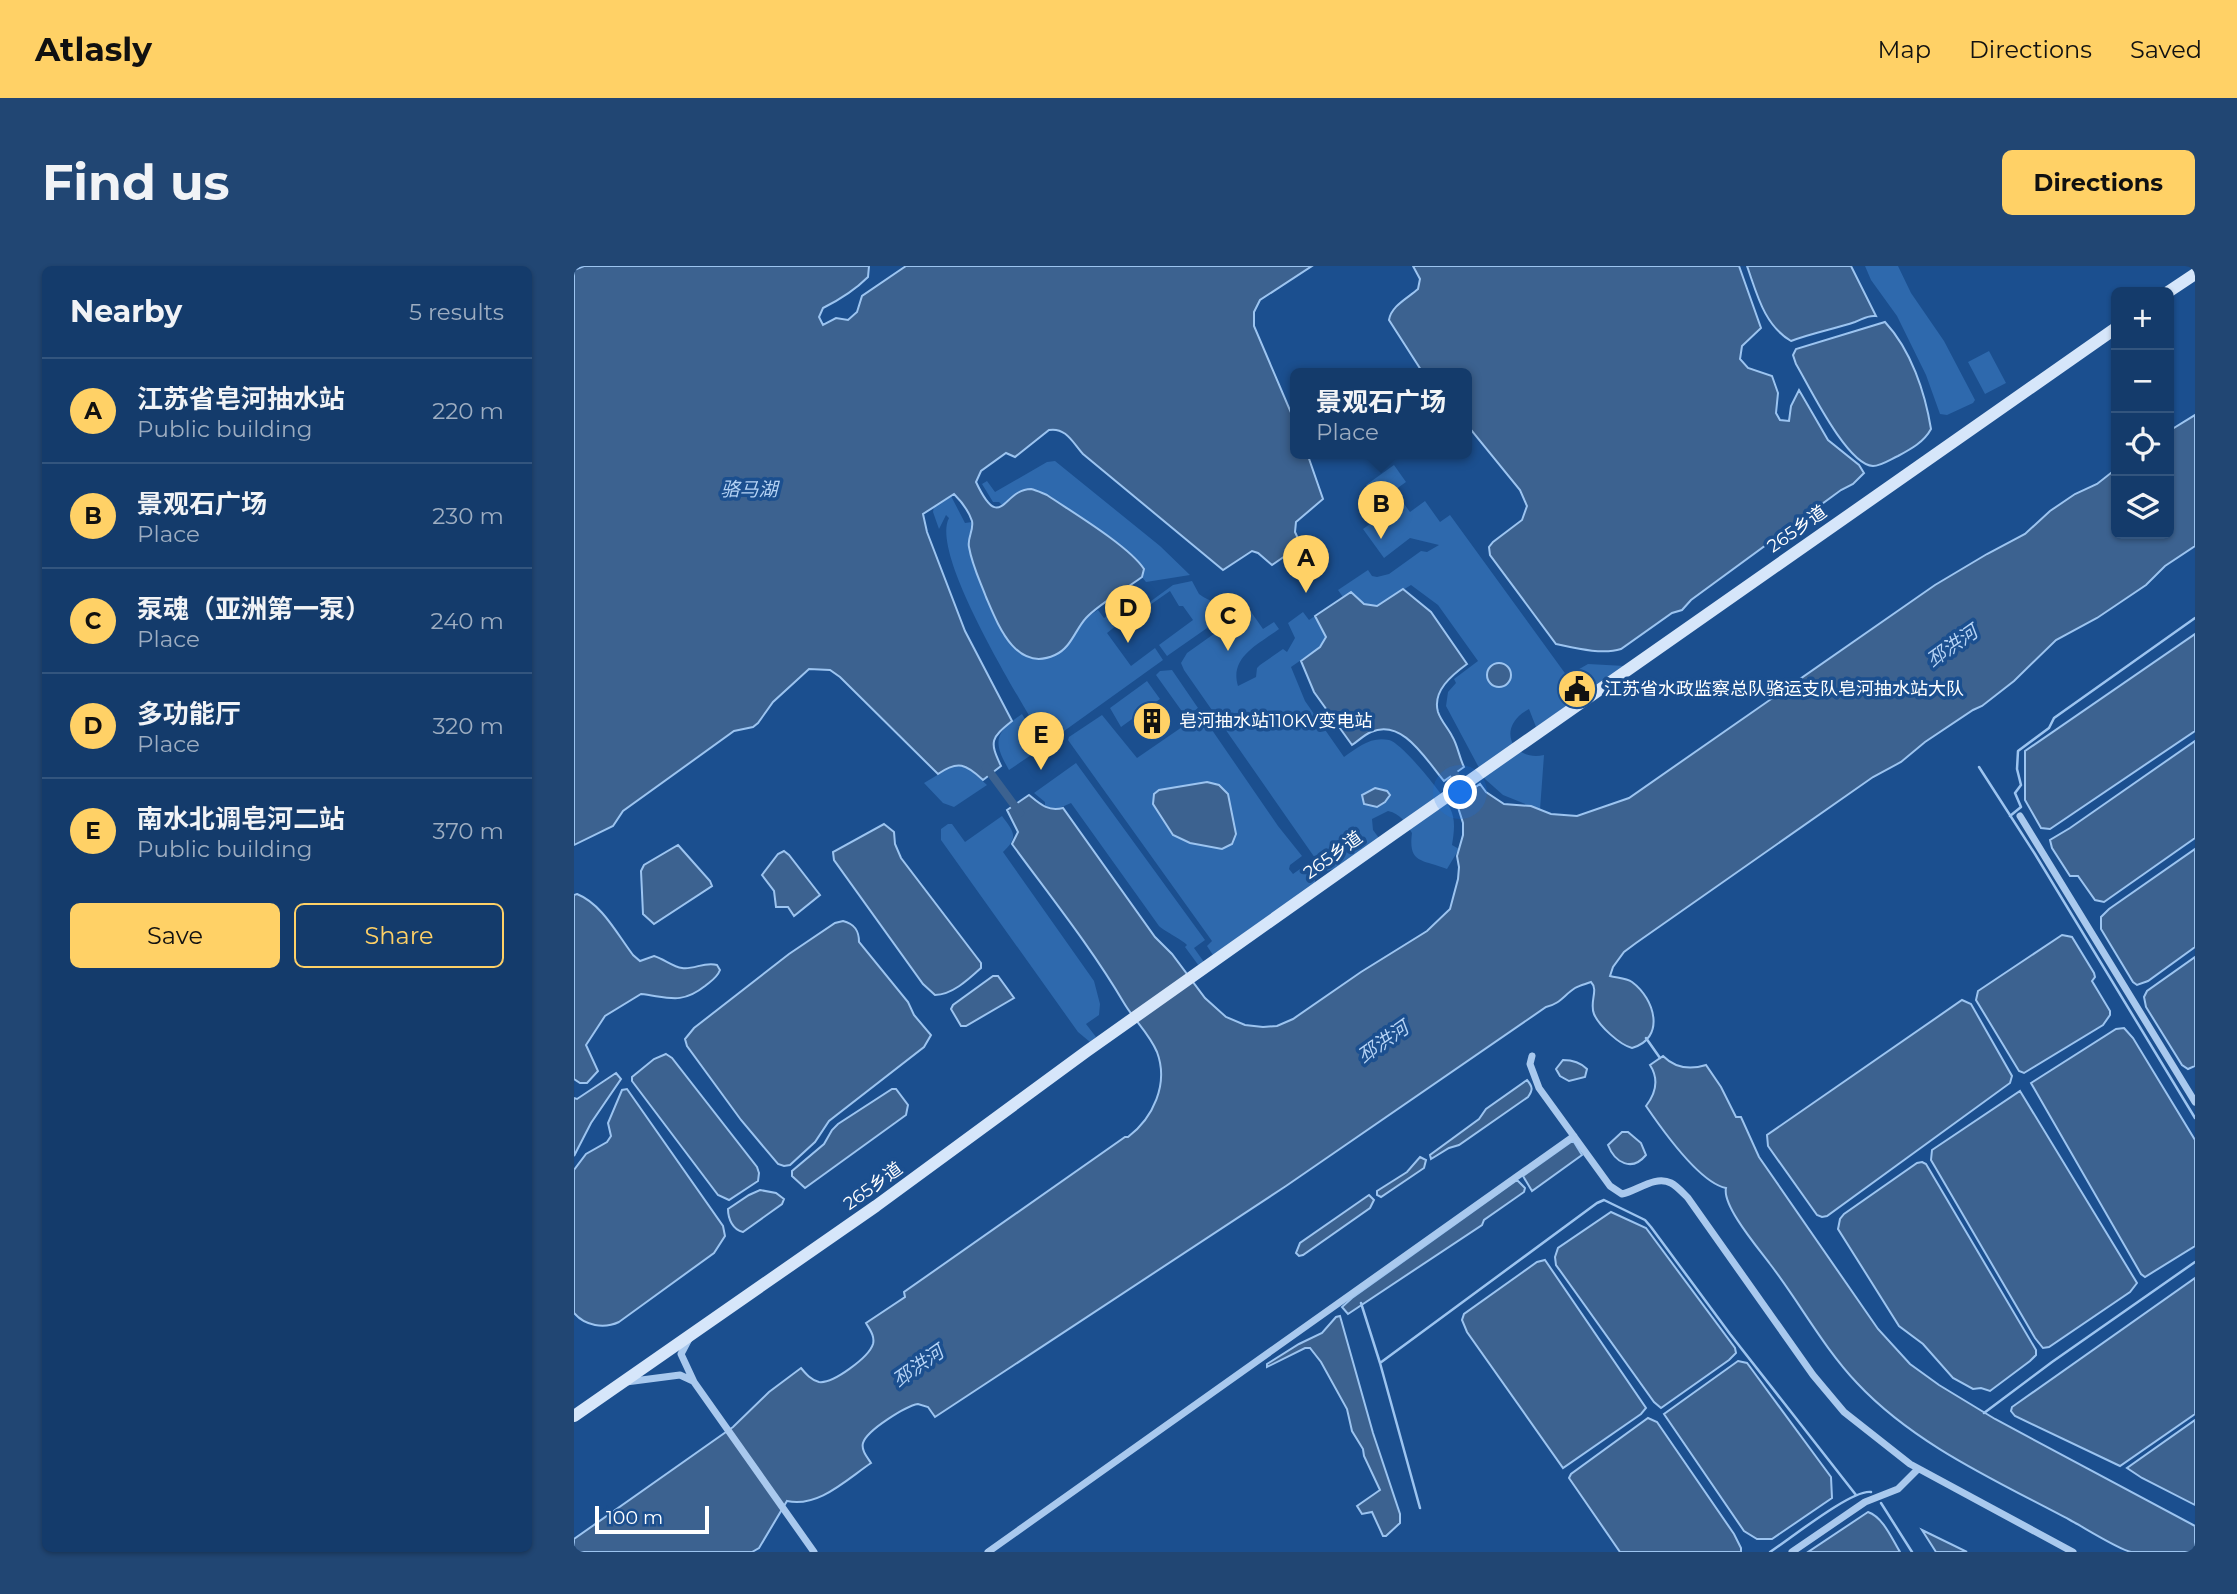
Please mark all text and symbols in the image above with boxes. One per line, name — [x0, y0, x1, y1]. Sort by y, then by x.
text: Atlasly — [35, 29, 152, 69]
text: Map — [1878, 35, 1931, 64]
text: Directions — [1969, 35, 2092, 64]
text: Saved — [2130, 35, 2202, 64]
button: Directions — [2002, 150, 2195, 215]
text: Find us — [42, 153, 230, 212]
map controls — [2111, 287, 2174, 539]
button: + — [2111, 287, 2174, 350]
text: Nearby — [70, 293, 182, 330]
text: 5 results — [409, 298, 504, 326]
button: − — [2111, 350, 2174, 413]
popup — [1290, 368, 1472, 459]
text: 江苏省皂河抽水站 — [137, 383, 345, 415]
text: 景观石广场 — [1316, 386, 1446, 418]
text: A — [84, 397, 102, 425]
text: 220 m — [432, 397, 504, 425]
button: locate — [2111, 413, 2174, 476]
text: Public building — [137, 415, 312, 443]
text: Place — [1316, 418, 1379, 446]
button: layers — [2111, 476, 2174, 539]
water label: 骆马湖 — [720, 478, 780, 501]
pin: B — [1358, 481, 1404, 539]
text: 景观石广场 — [137, 488, 267, 520]
street label: 265乡道 — [1763, 501, 1831, 557]
text: B — [84, 502, 102, 530]
text: 230 m — [432, 502, 504, 530]
text: Place — [137, 520, 200, 548]
pin: A — [1283, 535, 1329, 593]
pin: D — [1105, 585, 1151, 643]
text: 泵魂（亚洲第一泵） — [137, 593, 371, 625]
pin: C — [1205, 593, 1251, 651]
text: C — [85, 607, 101, 635]
text: 240 m — [431, 607, 504, 635]
water label: 邳洪河 — [1922, 618, 1985, 672]
text: Place — [137, 625, 200, 653]
public building icon: 江苏省水政监察总队骆运支队皂河抽水站大队 — [1556, 668, 1598, 710]
place label: 江苏省水政监察总队骆运支队皂河抽水站大队 — [1604, 678, 1964, 700]
text: 多功能厅 — [137, 698, 241, 730]
building icon: 皂河抽水站110KV变电站 — [1131, 700, 1173, 742]
place label: 皂河抽水站110KV变电站 — [1179, 710, 1373, 732]
text: D — [84, 712, 103, 740]
text: 320 m — [432, 712, 504, 740]
pin: E — [1018, 712, 1064, 770]
text: Place — [137, 730, 200, 758]
your location — [1443, 775, 1477, 809]
text: 南水北调皂河二站 — [137, 803, 345, 835]
text: E — [85, 817, 101, 845]
text: 370 m — [433, 817, 504, 845]
street label: 265乡道 — [1299, 826, 1367, 884]
text: Public building — [137, 835, 312, 863]
button: Save — [70, 903, 280, 968]
button: Share — [294, 903, 504, 968]
water label: 邳洪河 — [1353, 1014, 1416, 1068]
street label: 265乡道 — [839, 1157, 907, 1215]
water label: 邳洪河 — [888, 1338, 951, 1392]
scale bar — [595, 1503, 709, 1535]
text: 100 m — [606, 1506, 663, 1529]

